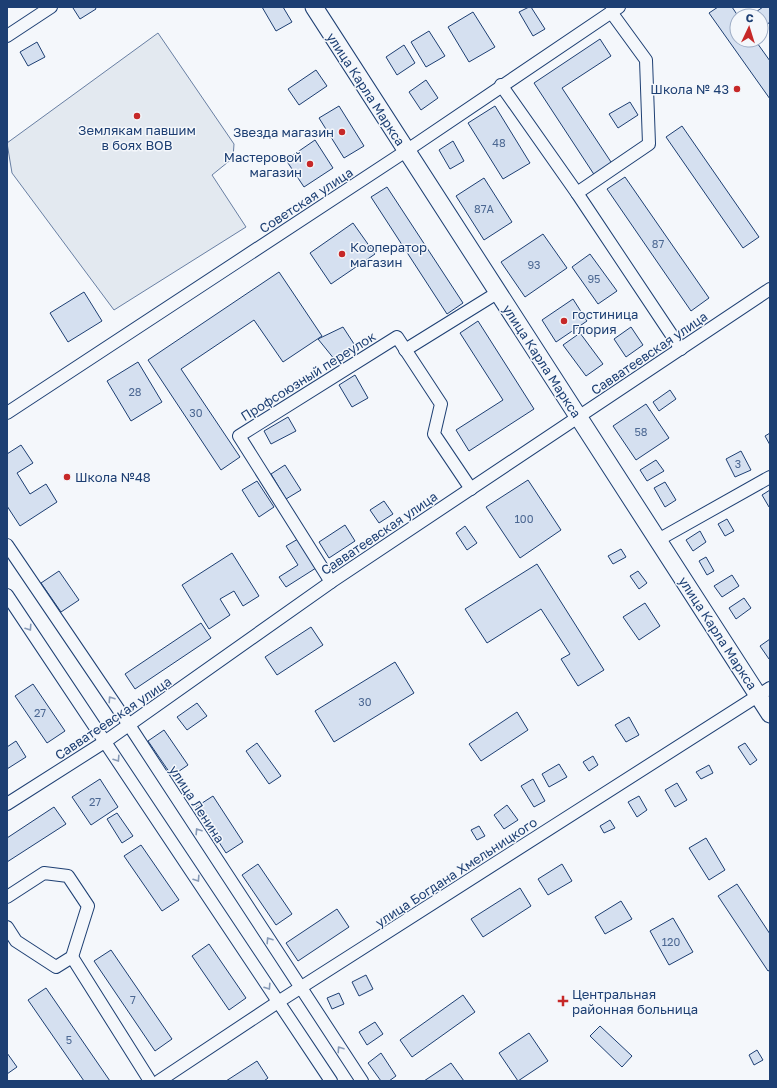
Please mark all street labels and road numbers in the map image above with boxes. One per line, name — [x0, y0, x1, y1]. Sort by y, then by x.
street label: улица Карла Маркса — [323, 29, 409, 149]
street label: Советская улица — [256, 164, 356, 236]
street label: улица Карла Маркса — [499, 301, 585, 421]
street label: Савватеевская улица — [588, 308, 710, 398]
street label: Профсоюзный переулок — [238, 328, 379, 424]
street label: Савватеевская улица — [318, 488, 440, 578]
street label: улица Карла Маркса — [675, 573, 761, 693]
street label: Савватеевская улица — [52, 673, 174, 763]
street label: улица Ленина — [166, 762, 228, 846]
street label: улица Богдана Хмельницкого — [372, 814, 540, 930]

